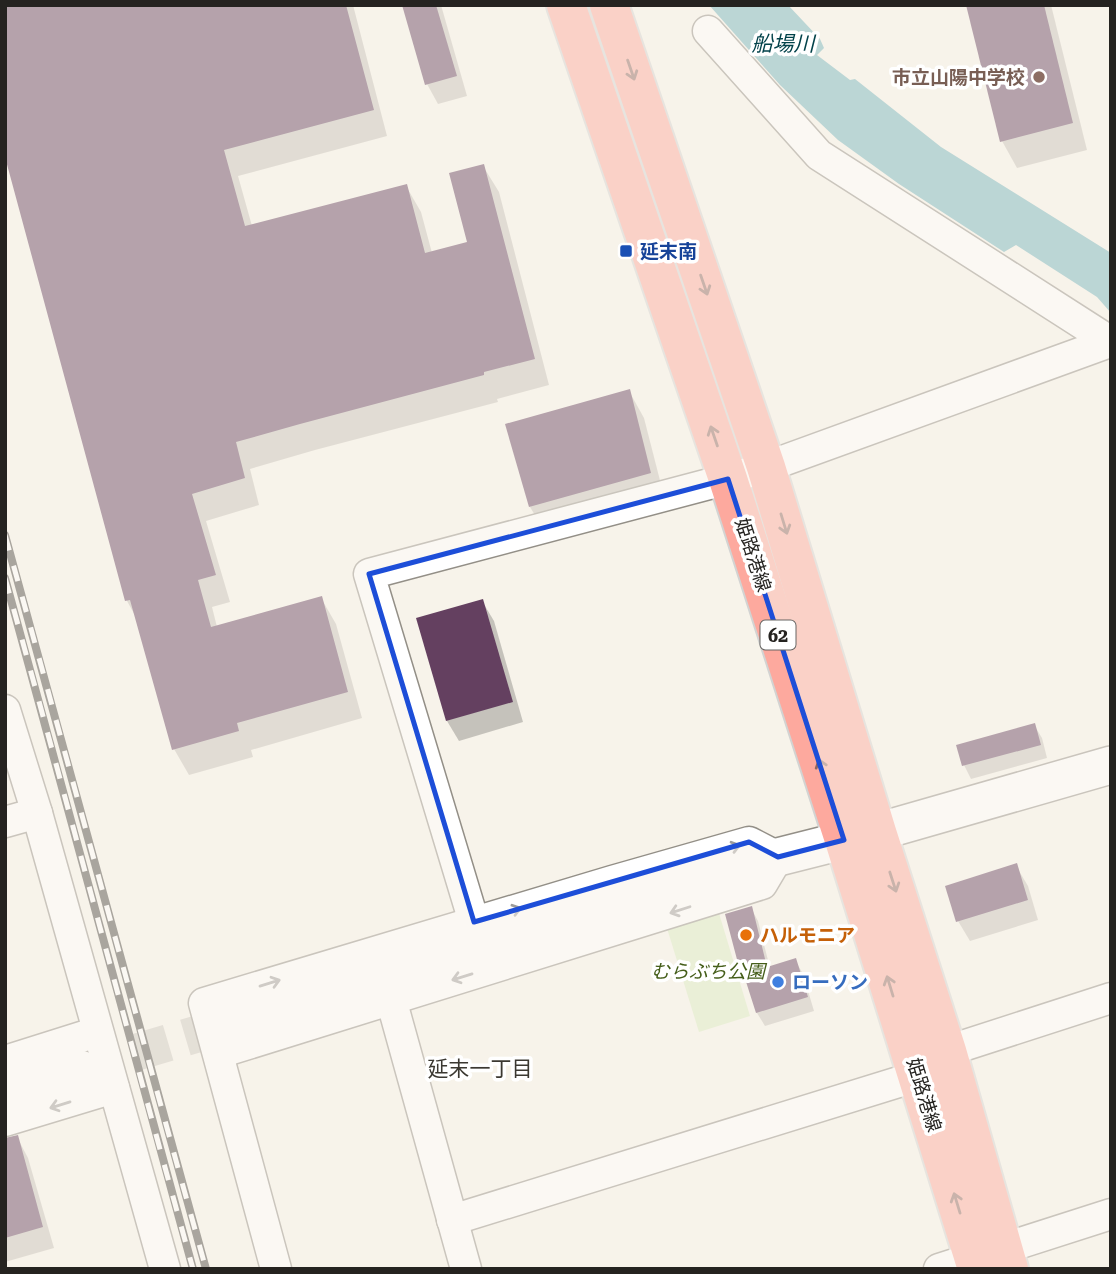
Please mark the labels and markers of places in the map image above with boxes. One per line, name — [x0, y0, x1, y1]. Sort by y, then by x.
place label: 市立山陽中学校 — [892, 66, 1025, 89]
marker: 市立山陽中学校 — [1031, 69, 1047, 85]
place label: 延末南 — [640, 240, 697, 263]
marker: 延末南 — [618, 243, 634, 259]
place label: ハルモニア — [760, 924, 855, 947]
marker: ハルモニア — [738, 927, 754, 943]
place label: ローソン — [792, 971, 868, 994]
marker: ローソン — [770, 974, 786, 990]

